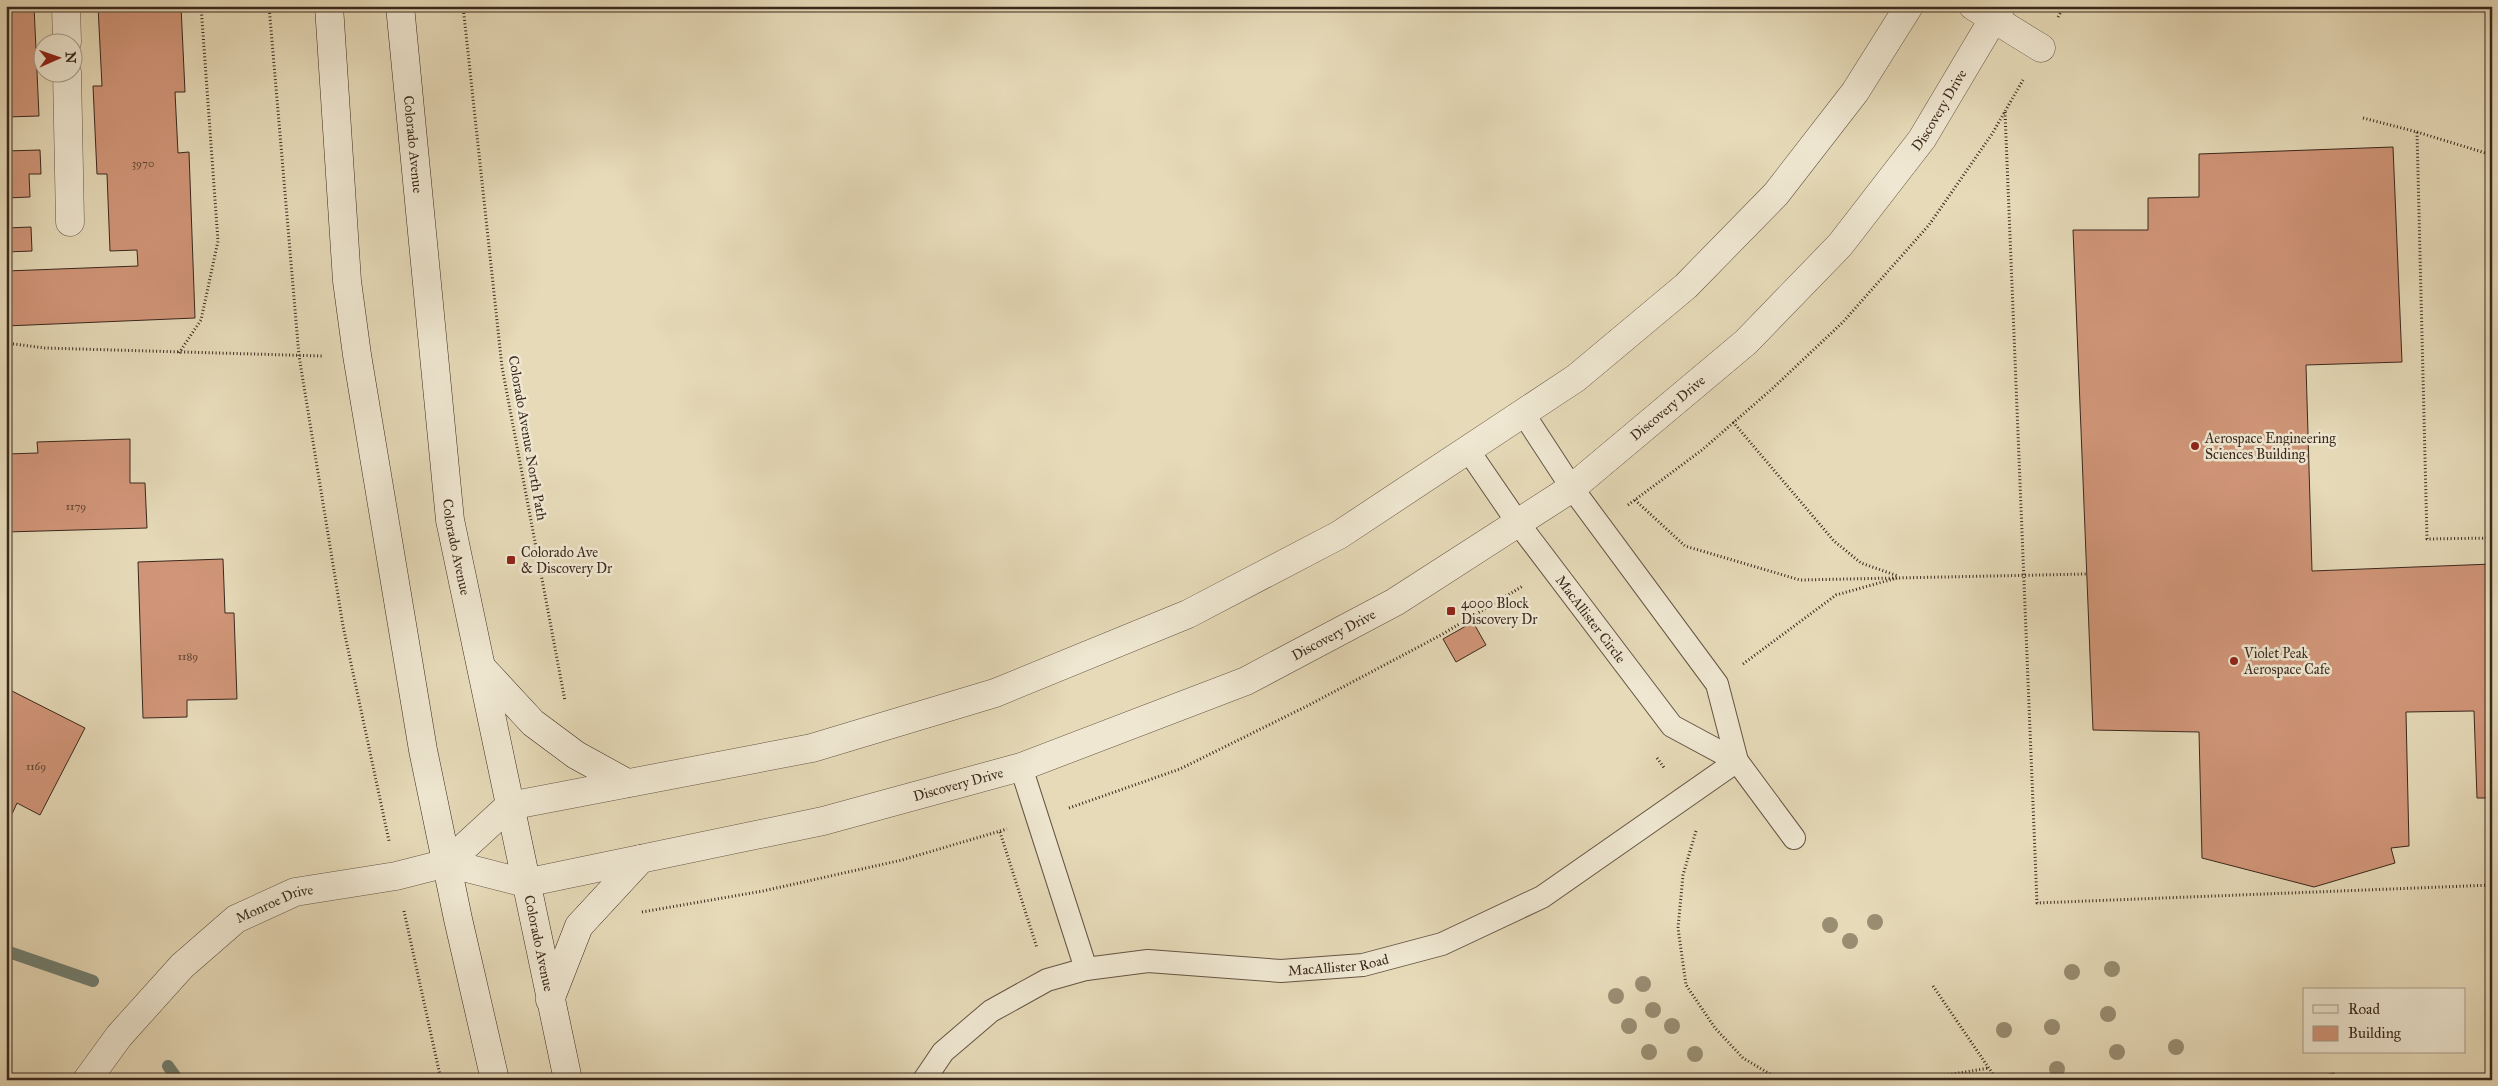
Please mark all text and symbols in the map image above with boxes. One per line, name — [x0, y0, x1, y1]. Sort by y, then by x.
north arrow — [32, 32, 82, 82]
text: N — [62, 51, 79, 64]
street label: Discovery Drive — [1908, 66, 1971, 155]
street label: Colorado Avenue — [400, 95, 426, 194]
house number: 3970 — [132, 157, 154, 170]
street label: Colorado Avenue North Path — [505, 354, 550, 522]
street label: Discovery Drive — [1627, 372, 1709, 444]
place label: Aerospace Engineering Sciences Building — [2204, 430, 2336, 463]
marker: Aerospace Engineering Sciences Building — [2189, 440, 2201, 452]
street label: Colorado Avenue — [439, 498, 474, 597]
house number: 1179 — [66, 500, 86, 513]
place label: Colorado Ave & Discovery Dr — [521, 544, 613, 577]
marker: Colorado Ave & Discovery Dr — [505, 554, 517, 566]
street label: MacAllister Circle — [1552, 572, 1629, 667]
place label: 4000 Block Discovery Dr — [1461, 595, 1538, 628]
marker: 4000 Block Discovery Dr — [1445, 605, 1457, 617]
street label: Discovery Drive — [1289, 606, 1379, 664]
place label: Violet Peak Aerospace Cafe — [2243, 645, 2330, 678]
house number: 1189 — [178, 650, 198, 663]
marker: Violet Peak Aerospace Cafe — [2228, 655, 2240, 667]
house number: 1169 — [26, 760, 46, 773]
street label: Discovery Drive — [911, 764, 1005, 805]
street label: Monroe Drive — [233, 881, 315, 927]
street label: Colorado Avenue — [520, 894, 557, 993]
street label: MacAllister Road — [1287, 951, 1391, 979]
legend — [2303, 988, 2466, 1054]
text: Road — [2348, 1000, 2380, 1018]
text: Building — [2348, 1024, 2402, 1042]

